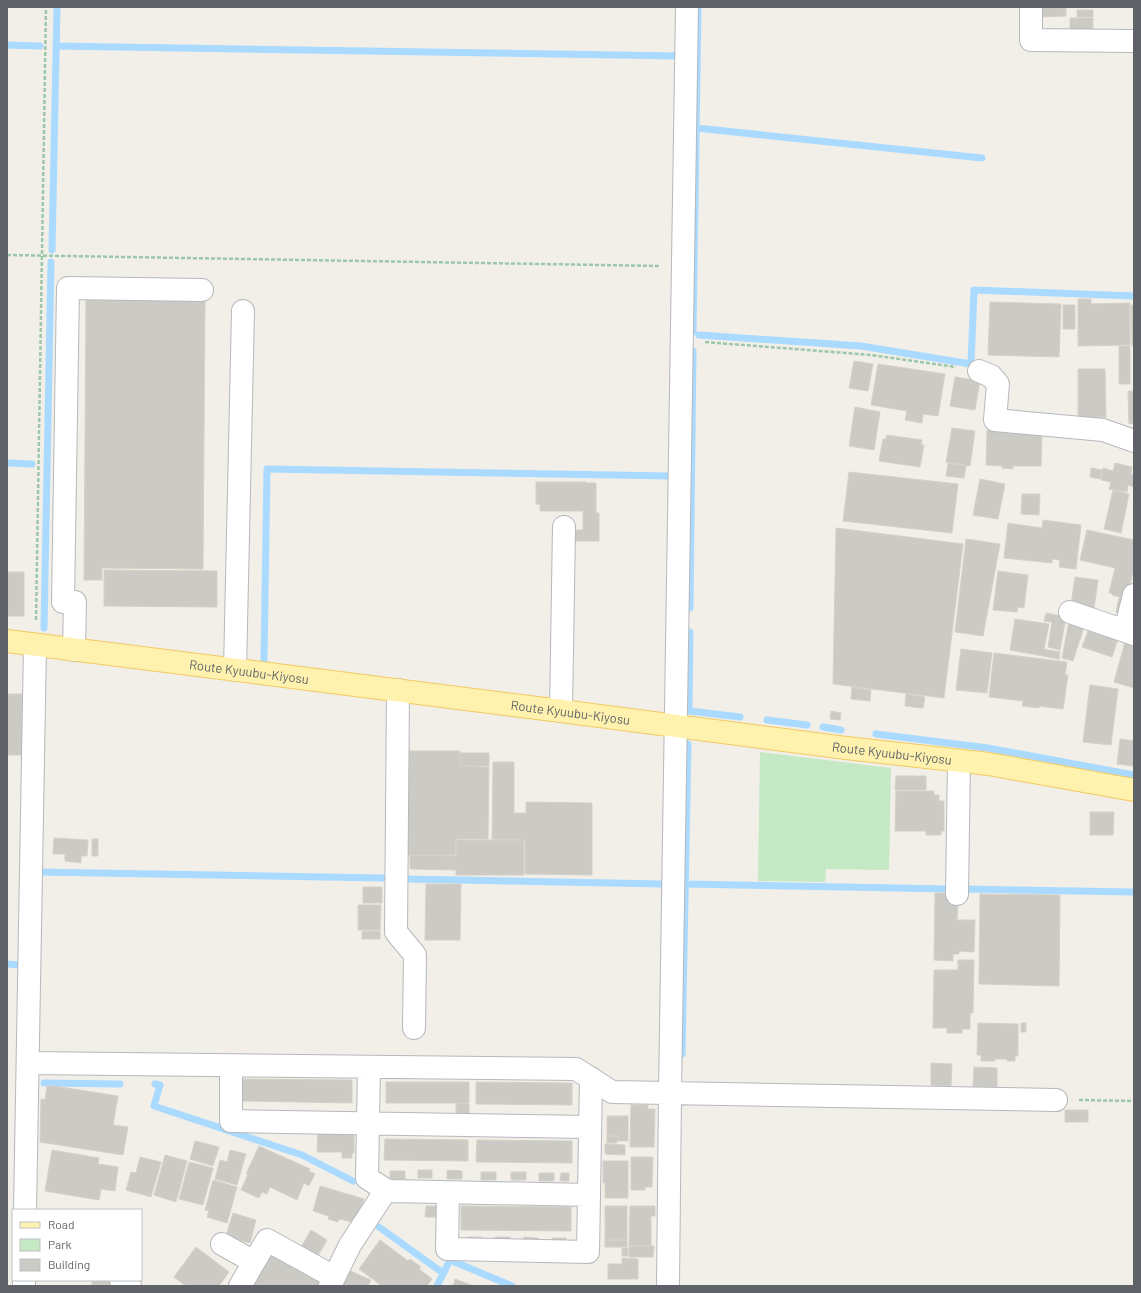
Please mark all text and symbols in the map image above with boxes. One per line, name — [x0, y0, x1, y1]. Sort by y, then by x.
street label: Route Kyuubu-Kiyosu — [188, 656, 310, 687]
street label: Route Kyuubu-Kiyosu — [510, 697, 631, 728]
street label: Route Kyuubu-Kiyosu — [831, 738, 953, 768]
legend — [12, 1209, 142, 1281]
text: Road — [48, 1217, 75, 1231]
text: Park — [48, 1237, 72, 1251]
text: Building — [48, 1257, 90, 1271]

